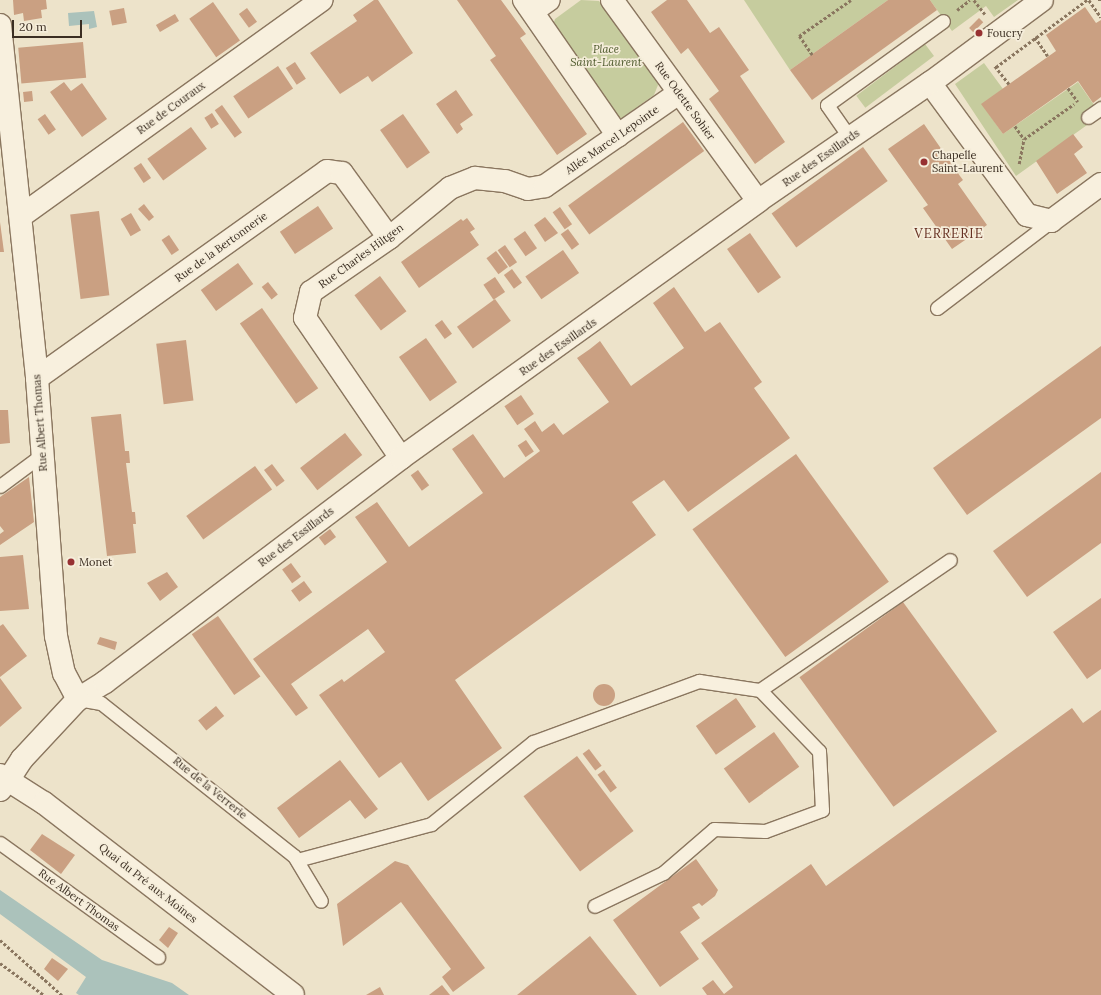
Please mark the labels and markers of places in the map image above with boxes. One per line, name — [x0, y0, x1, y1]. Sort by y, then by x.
place label: Foucry — [987, 26, 1022, 40]
marker: Foucry — [974, 28, 984, 38]
place label: Chapelle Saint-Laurent — [932, 149, 1003, 175]
marker: Chapelle Saint-Laurent — [919, 157, 929, 167]
place label: Monet — [79, 555, 112, 569]
marker: Monet — [66, 557, 76, 567]

